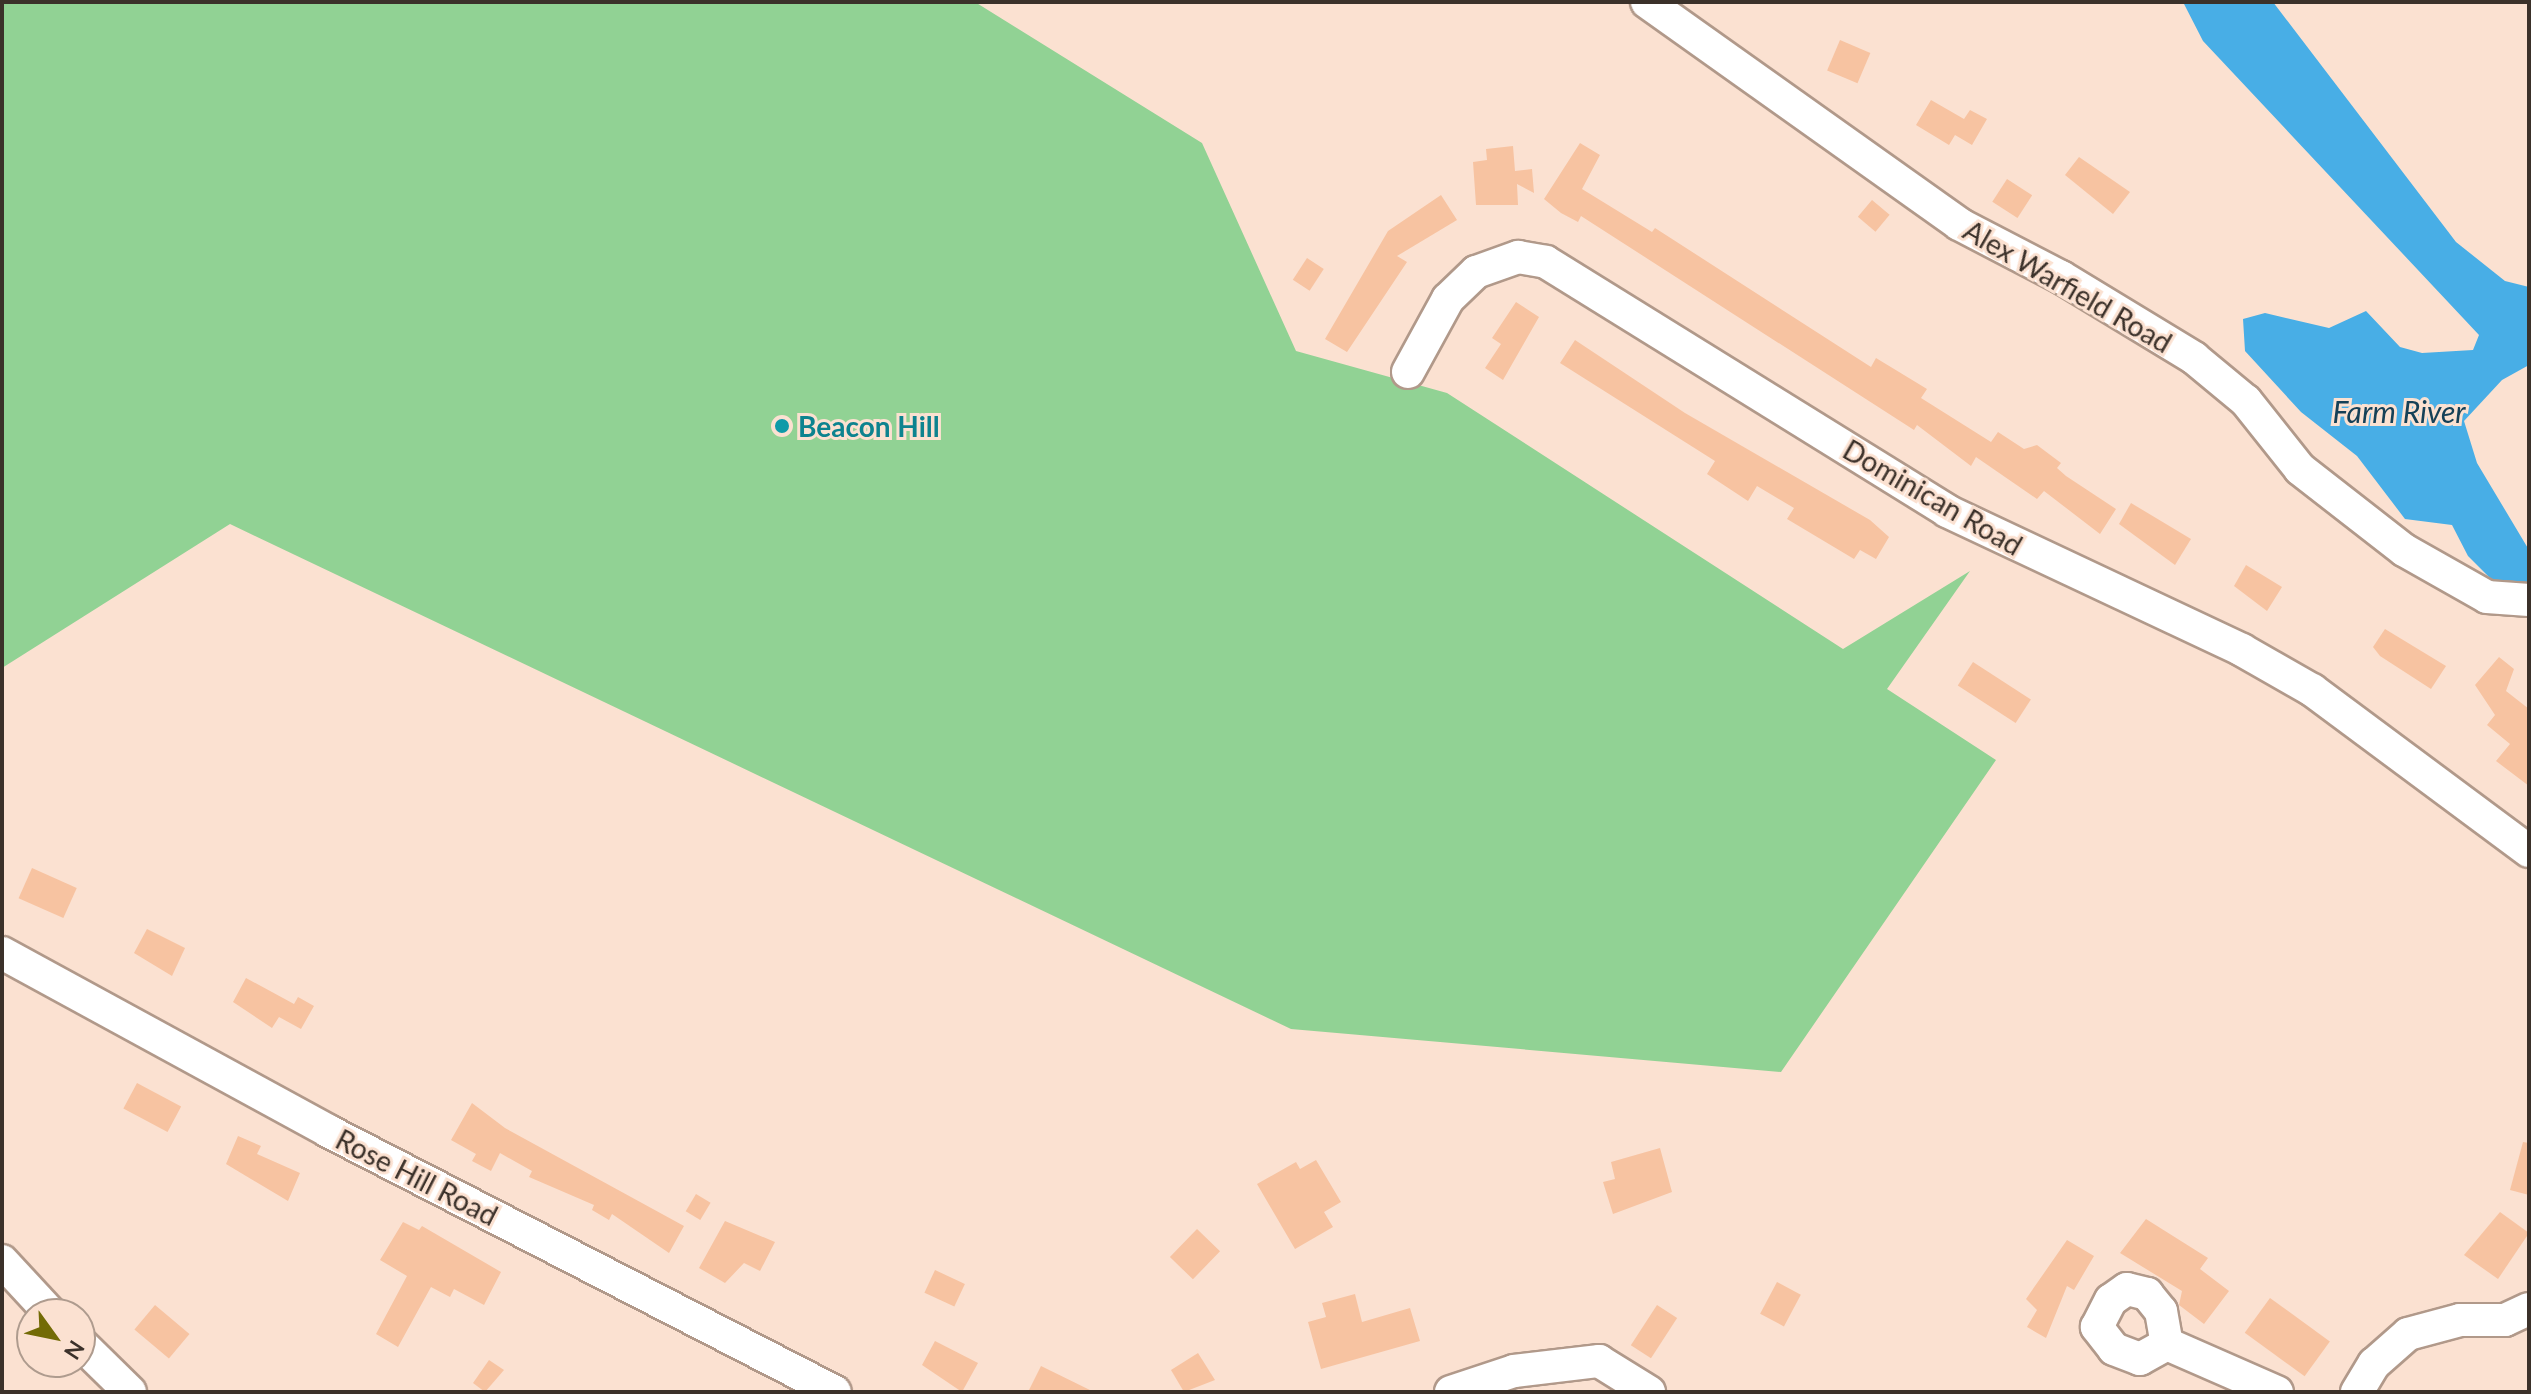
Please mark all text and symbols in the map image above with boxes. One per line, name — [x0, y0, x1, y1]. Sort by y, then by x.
street label: Alex Warfield Road — [1958, 213, 2178, 359]
water label: Farm River — [2332, 393, 2466, 429]
place label: Beacon Hill — [798, 409, 940, 443]
marker: Beacon Hill — [773, 417, 791, 435]
street label: Dominican Road — [1837, 432, 2029, 562]
street label: Rose Hill Road — [331, 1122, 503, 1232]
north arrow — [16, 1298, 96, 1378]
text: N — [59, 1336, 91, 1365]

